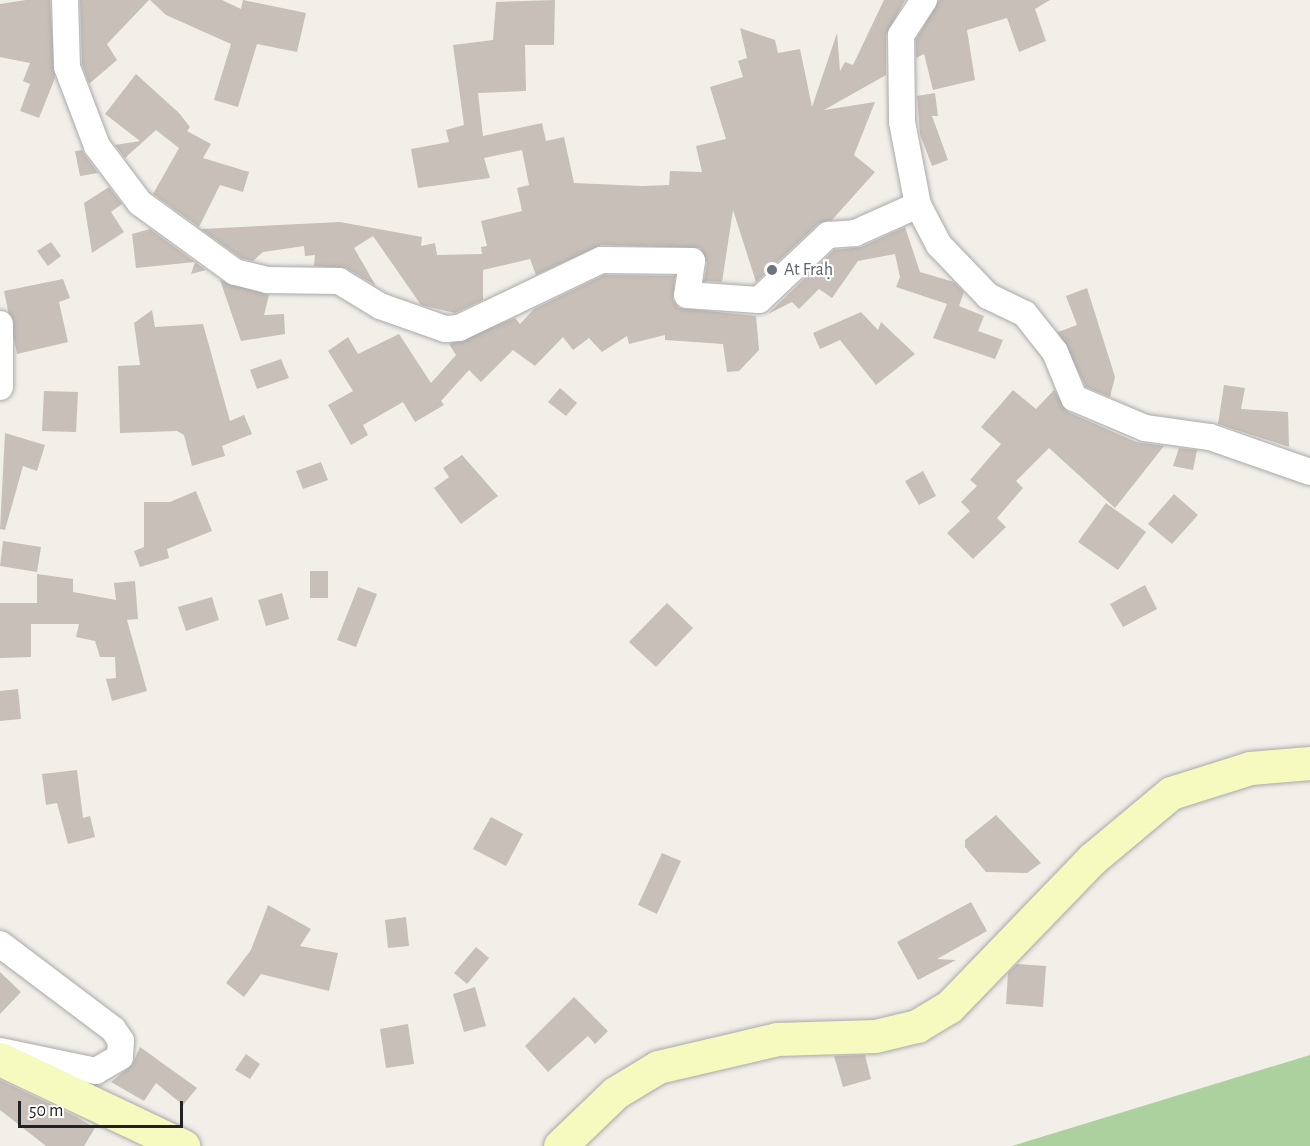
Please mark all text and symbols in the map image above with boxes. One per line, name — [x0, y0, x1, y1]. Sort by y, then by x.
place label: At Fraḥ — [784, 259, 833, 281]
marker: At Fraḥ — [765, 263, 779, 277]
scale bar — [21, 1089, 186, 1127]
text: 50 m — [29, 1102, 63, 1120]

